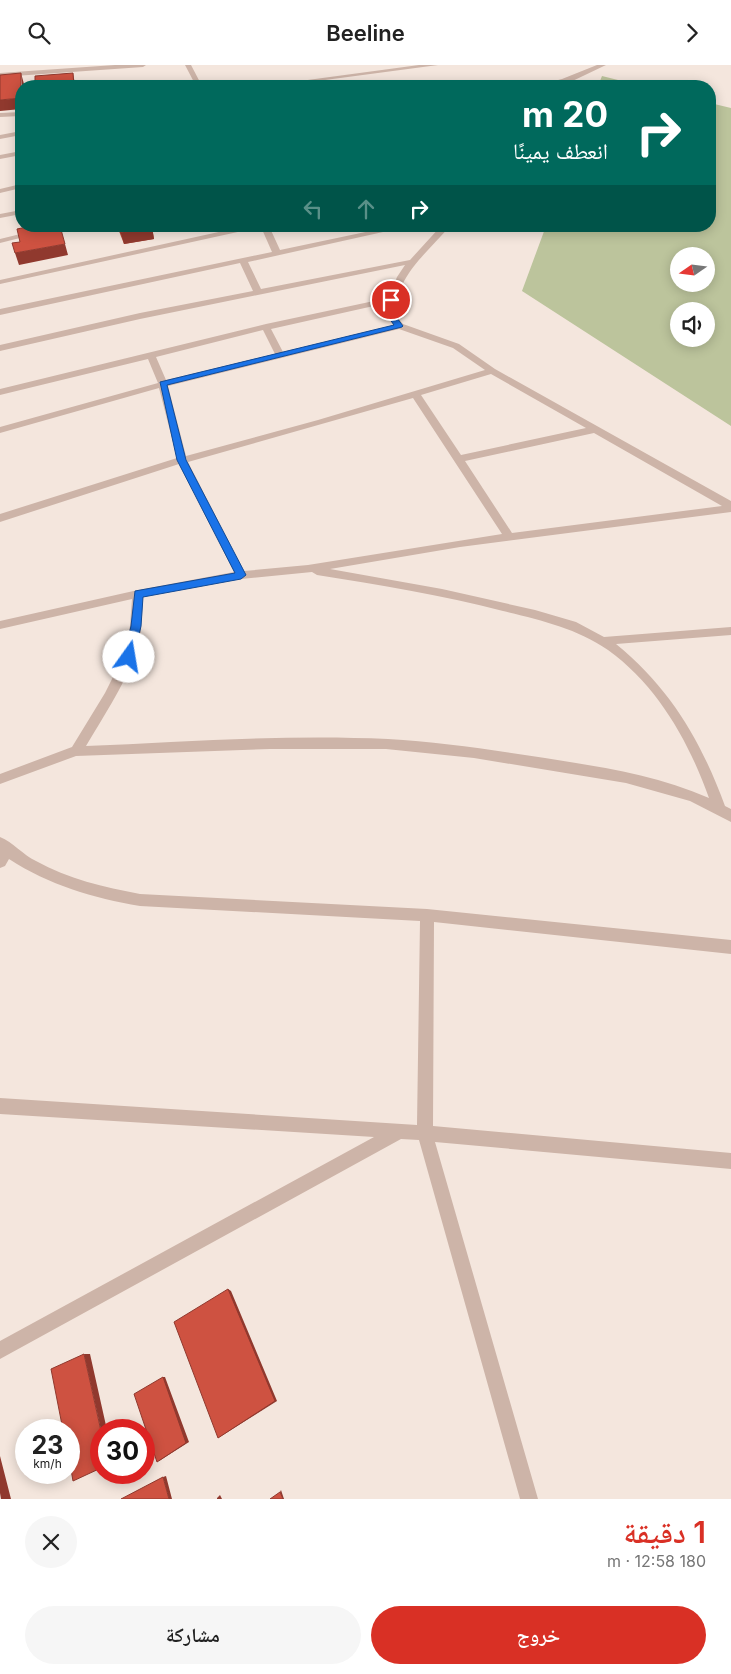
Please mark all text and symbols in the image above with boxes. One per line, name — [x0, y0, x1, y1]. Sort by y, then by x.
icon: search — [25, 19, 53, 47]
icon: forward — [678, 19, 706, 47]
text: Beeline — [326, 20, 405, 46]
text: 20 m — [522, 93, 608, 135]
icon: right — [626, 100, 691, 165]
text: انعطف يمينًا — [513, 138, 608, 164]
icon: left — [299, 195, 327, 223]
icon: ahead — [352, 195, 380, 223]
icon: right — [405, 195, 433, 223]
north arrow — [670, 247, 715, 293]
map controls — [670, 247, 715, 347]
pin — [370, 279, 412, 321]
icon: arrive — [377, 286, 405, 314]
button: sound — [670, 302, 715, 347]
position arrow — [102, 630, 154, 682]
speed limit sign: 30 — [90, 1419, 155, 1484]
text: 23 — [32, 1430, 63, 1460]
text: km/h — [33, 1456, 62, 1471]
text: 1 دقيقة — [623, 1514, 706, 1550]
button: close — [25, 1516, 77, 1568]
text: 180 m · 12:58 — [607, 1551, 706, 1571]
button: مشاركة — [25, 1606, 361, 1664]
button: خروج — [371, 1606, 706, 1664]

